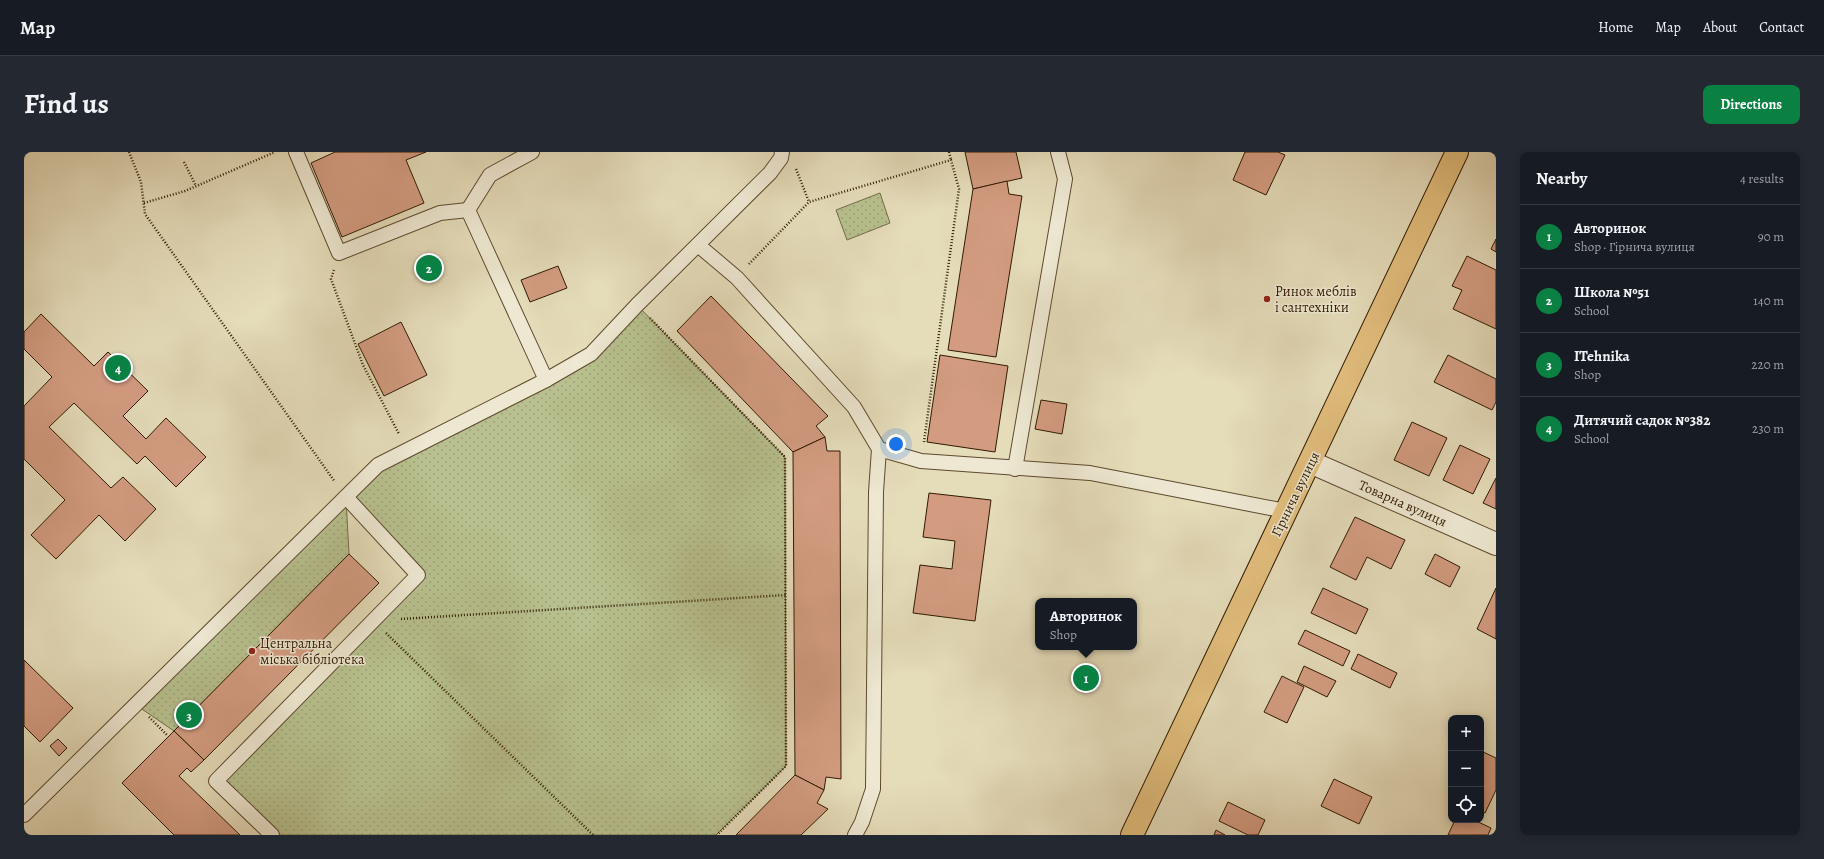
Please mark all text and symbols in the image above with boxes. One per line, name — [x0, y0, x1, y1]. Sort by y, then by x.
text: Map — [20, 15, 55, 41]
text: Home — [1598, 18, 1633, 37]
text: Map — [1655, 18, 1681, 37]
text: About — [1703, 18, 1737, 37]
text: Contact — [1759, 18, 1804, 37]
text: Find us — [24, 85, 109, 123]
button: Directions — [1703, 85, 1800, 124]
text: Nearby — [1536, 167, 1587, 190]
text: 4 results — [1740, 170, 1784, 187]
text: Авторинок — [1574, 218, 1646, 238]
text: 1 — [1547, 228, 1551, 245]
text: 90 m — [1758, 228, 1784, 245]
text: Shop · Гірнича вулиця — [1574, 238, 1695, 255]
pin: 2 — [416, 253, 442, 283]
place label: Ринок меблів і сантехніки — [1275, 282, 1357, 317]
text: Школа №51 — [1574, 282, 1649, 302]
text: 2 — [1546, 292, 1552, 309]
text: 140 m — [1753, 292, 1784, 309]
marker: Ринок меблів і сантехніки — [1262, 294, 1272, 304]
text: School — [1574, 302, 1609, 319]
text: ITehnika — [1574, 346, 1630, 366]
pin: 4 — [105, 353, 131, 383]
text: 3 — [1546, 356, 1552, 373]
text: 220 m — [1751, 356, 1784, 373]
text: Shop — [1574, 366, 1601, 383]
text: Дитячий садок №382 — [1574, 410, 1711, 430]
text: 4 — [1546, 420, 1552, 437]
text: 230 m — [1752, 420, 1784, 437]
text: School — [1574, 430, 1609, 447]
your location — [886, 434, 906, 454]
street label: Гірнича вулиця — [1267, 448, 1324, 540]
street label: Товарна вулиця — [1356, 476, 1450, 531]
popup — [1035, 598, 1137, 650]
text: Авторинок — [1050, 606, 1122, 626]
text: Shop — [1050, 626, 1077, 643]
place label: Центральна міська бібліотека — [260, 634, 365, 669]
marker: Центральна міська бібліотека — [247, 646, 257, 656]
pin: 1 — [1073, 663, 1099, 693]
pin: 3 — [176, 700, 202, 730]
map controls — [1448, 715, 1484, 823]
button: + — [1448, 715, 1484, 751]
button: − — [1448, 751, 1484, 787]
button: locate — [1448, 787, 1484, 823]

